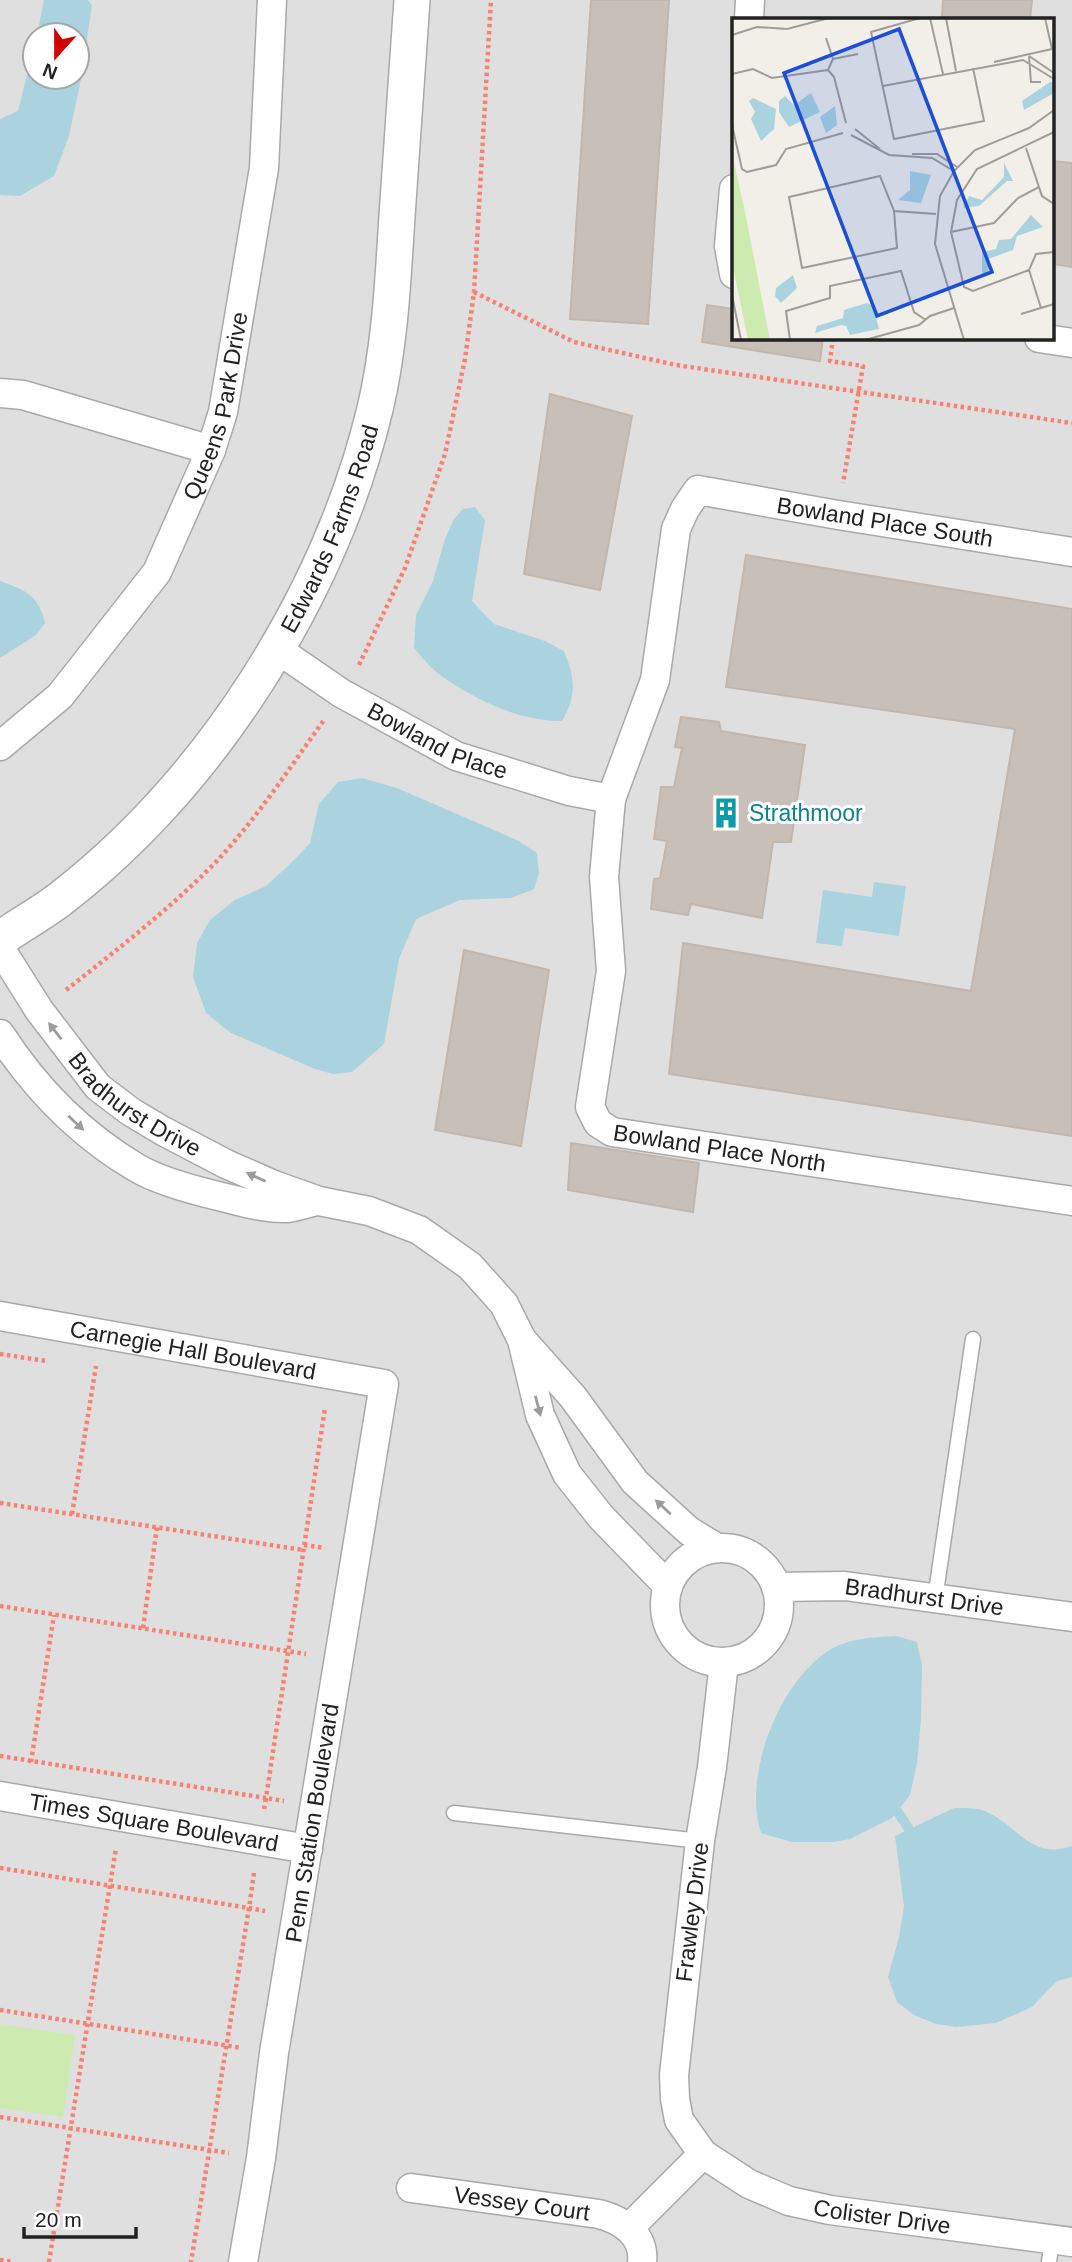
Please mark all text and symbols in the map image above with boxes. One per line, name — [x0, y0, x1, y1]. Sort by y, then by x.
inset map — [732, 18, 1054, 340]
north arrow — [21, 21, 91, 91]
text: N — [40, 59, 60, 84]
street label: Queens Park Drive — [178, 310, 253, 504]
street label: Edwards Farms Road — [275, 422, 383, 637]
street label: Bowland Place South — [775, 492, 995, 552]
street label: Bowland Place — [363, 697, 511, 784]
building icon: Strathmoor — [709, 796, 743, 830]
place label: Strathmoor — [749, 800, 863, 826]
one-way arrow — [48, 1023, 63, 1041]
street label: Bradhurst Drive — [63, 1047, 205, 1162]
one-way arrow — [67, 1114, 84, 1131]
street label: Bowland Place North — [611, 1119, 828, 1177]
one-way arrow — [245, 1171, 266, 1182]
street label: Carnegie Hall Boulevard — [68, 1316, 318, 1385]
one-way arrow — [533, 1396, 544, 1418]
one-way arrow — [654, 1499, 672, 1515]
street label: Bradhurst Drive — [843, 1573, 1005, 1621]
street label: Penn Station Boulevard — [280, 1702, 344, 1944]
street label: Times Square Boulevard — [27, 1788, 280, 1857]
street label: Frawley Drive — [671, 1841, 713, 1983]
street label: Vessey Court — [452, 2181, 592, 2226]
street label: Colister Drive — [811, 2194, 952, 2239]
scale bar — [24, 2196, 136, 2240]
text: 20 m — [35, 2208, 82, 2231]

